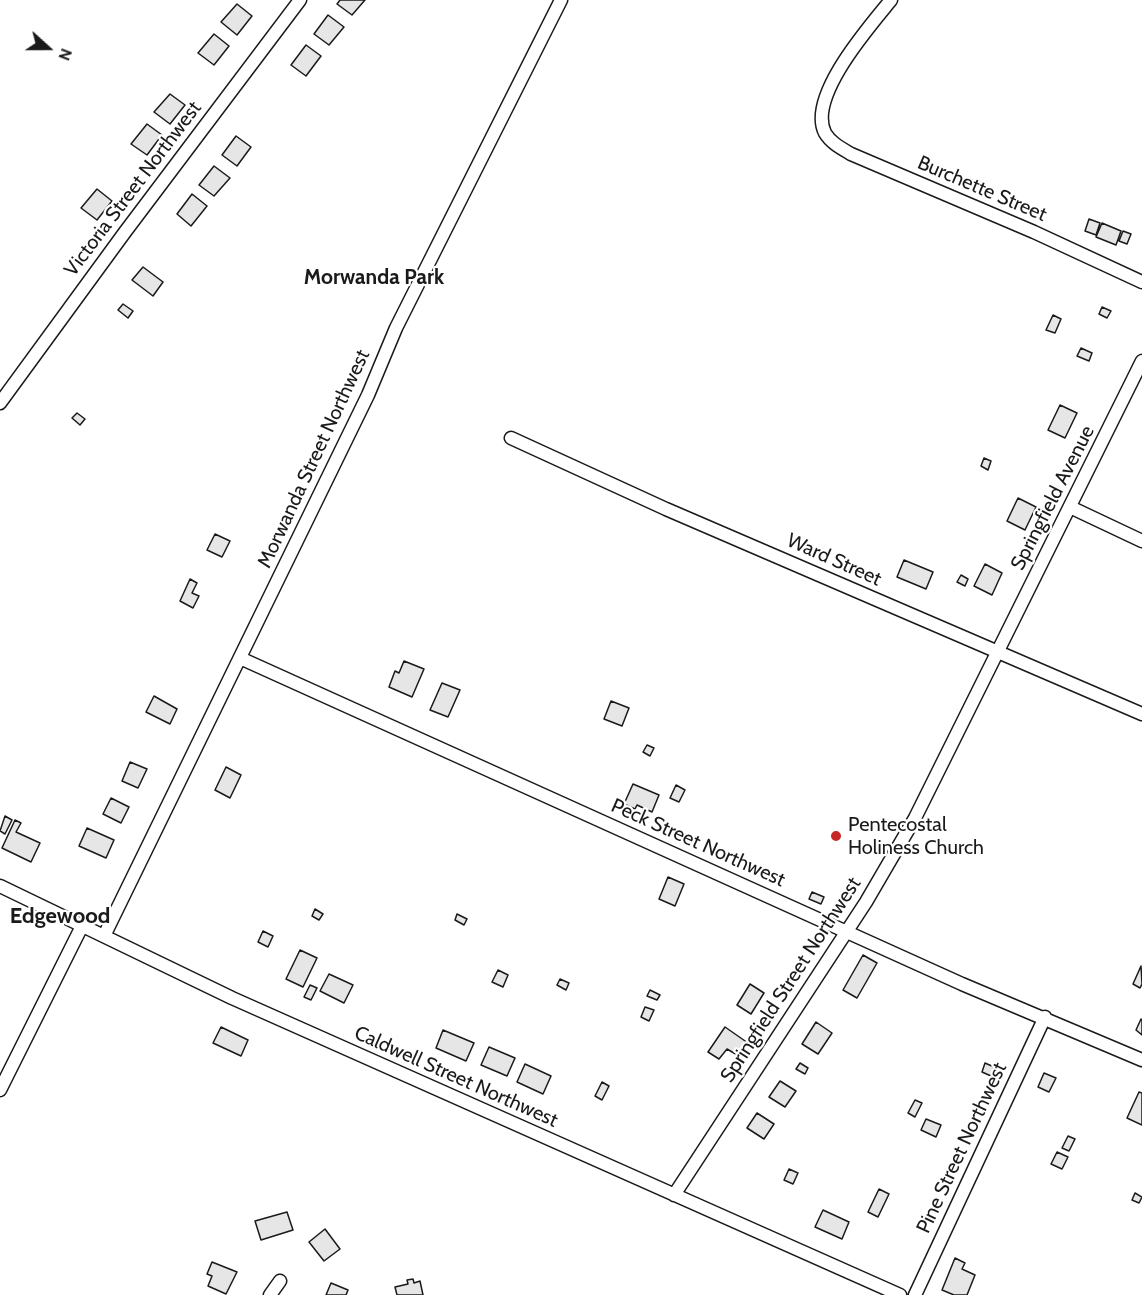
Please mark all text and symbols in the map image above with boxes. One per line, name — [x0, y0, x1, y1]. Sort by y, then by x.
north arrow — [18, 18, 78, 78]
text: N — [54, 46, 76, 63]
street label: Victoria Street Northwest — [59, 97, 207, 281]
street label: Burchette Street — [914, 151, 1050, 227]
district label: Morwanda Park — [304, 265, 444, 291]
street label: Morwanda Street Northwest — [253, 346, 375, 572]
street label: Springfield Avenue — [1006, 422, 1100, 574]
street label: Ward Street — [783, 529, 885, 591]
street label: Peck Street Northwest — [607, 794, 789, 892]
place label: Pentecostal Holiness Church — [848, 813, 984, 860]
marker: Pentecostal Holiness Church — [829, 829, 843, 843]
street label: Springfield Street Northwest — [716, 873, 866, 1087]
district label: Edgewood — [10, 904, 110, 930]
street label: Caldwell Street Northwest — [350, 1021, 562, 1133]
street label: Pine Street Northwest — [912, 1059, 1012, 1237]

